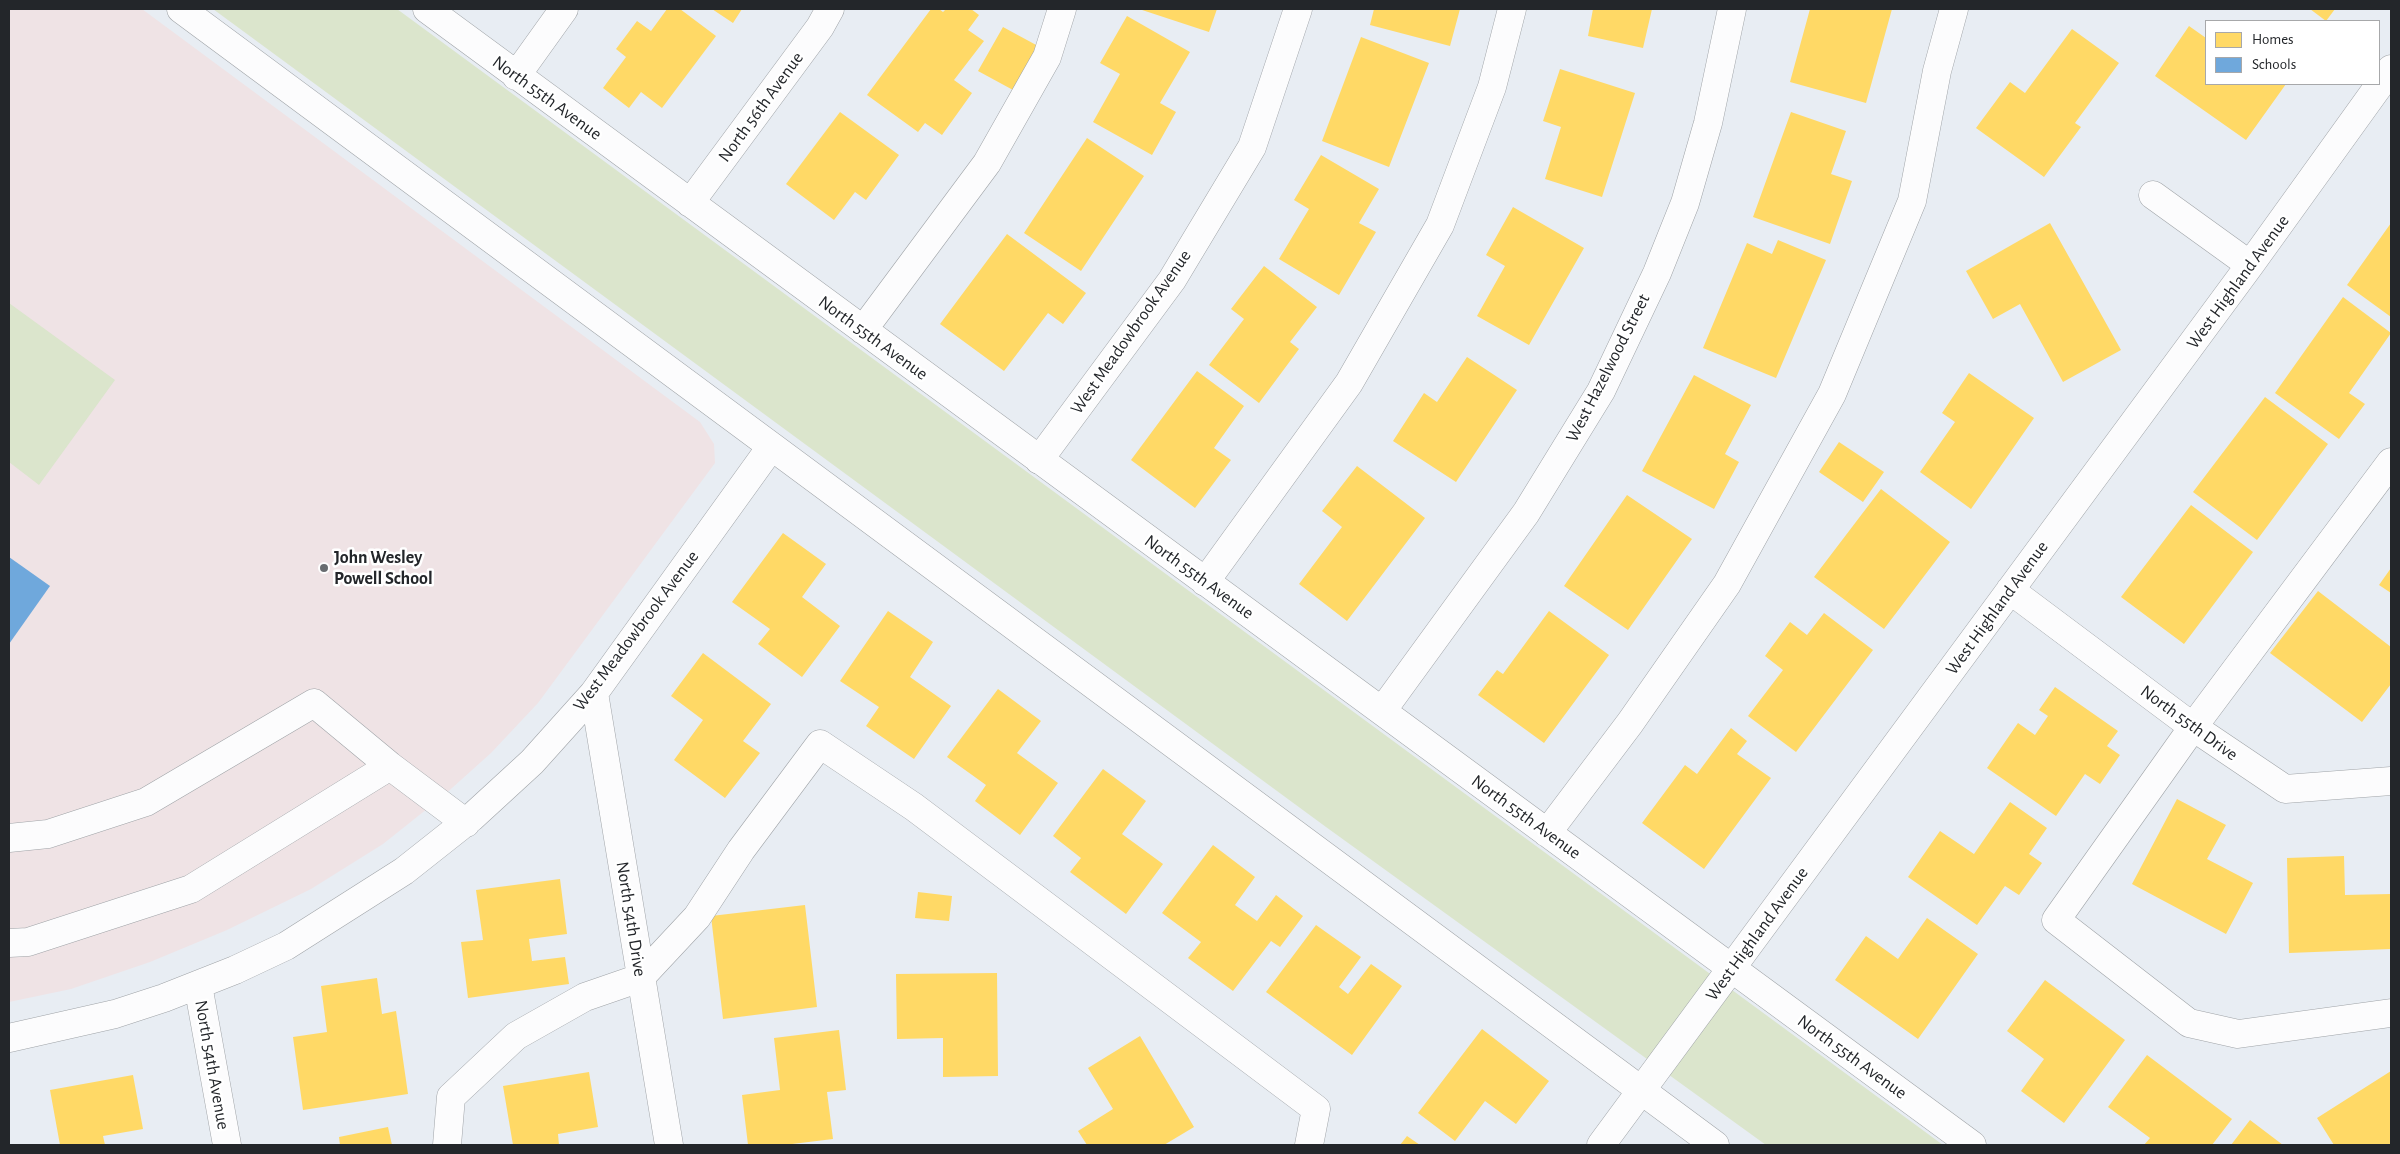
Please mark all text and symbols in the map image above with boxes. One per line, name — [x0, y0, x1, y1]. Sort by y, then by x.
legend — [2205, 20, 2380, 85]
text: Homes — [2252, 32, 2294, 47]
street label: North 56th Avenue — [714, 48, 808, 166]
street label: North 55th Avenue — [488, 51, 606, 145]
text: Schools — [2252, 57, 2296, 72]
street label: West Highland Avenue — [2182, 211, 2294, 353]
street label: West Meadowbrook Avenue — [1066, 246, 1196, 418]
street label: West Hazelwood Street — [1561, 290, 1655, 446]
street label: North 55th Avenue — [814, 291, 932, 385]
street label: North 55th Avenue — [1140, 530, 1258, 624]
street label: West Highland Avenue — [1941, 537, 2053, 679]
street label: West Meadowbrook Avenue — [569, 546, 703, 716]
place label: John Wesley Powell School — [334, 547, 433, 590]
marker: John Wesley Powell School — [318, 562, 330, 574]
street label: North 55th Drive — [2136, 680, 2242, 766]
street label: North 55th Avenue — [1467, 770, 1585, 864]
street label: North 54th Drive — [611, 860, 651, 978]
street label: West Highland Avenue — [1701, 863, 1813, 1005]
street label: North 54th Avenue — [190, 999, 234, 1131]
street label: North 55th Avenue — [1793, 1010, 1911, 1104]

